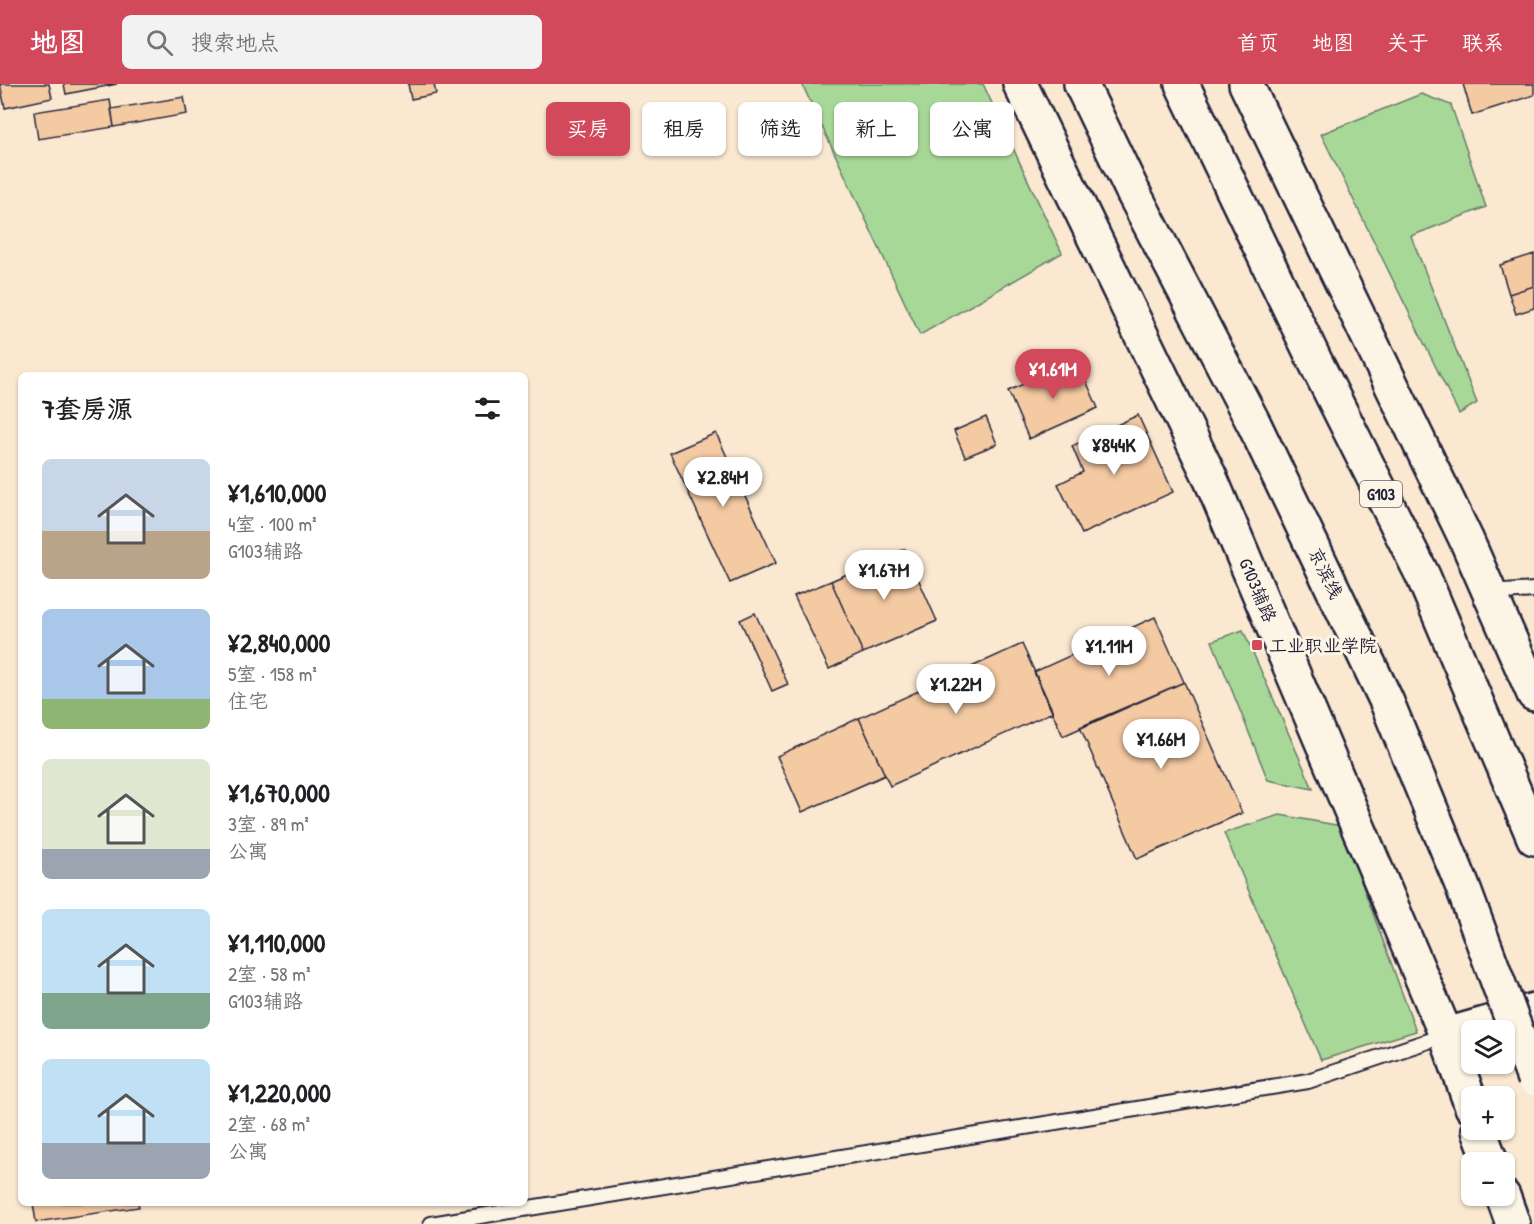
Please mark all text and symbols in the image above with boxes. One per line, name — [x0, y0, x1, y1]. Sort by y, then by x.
search box — [122, 15, 542, 69]
text: 地图 — [30, 23, 86, 61]
icon: search — [143, 26, 176, 59]
text: 搜索地点 — [191, 27, 279, 57]
text: 首页 — [1237, 28, 1279, 57]
text: 地图 — [1312, 28, 1354, 57]
text: 关于 — [1387, 28, 1429, 57]
text: 联系 — [1462, 28, 1504, 57]
chip: 买房 — [546, 102, 630, 156]
chip: 租房 — [642, 102, 726, 156]
chip: 筛选 — [738, 102, 822, 156]
chip: 新上 — [834, 102, 918, 156]
chip: 公寓 — [930, 102, 1014, 156]
pin: ¥1.61M — [1004, 349, 1102, 400]
text: ¥1.61M — [1029, 355, 1077, 382]
text: 7套房源 — [42, 391, 133, 426]
icon: filters — [471, 392, 504, 425]
pin: ¥844K — [1072, 425, 1156, 476]
text: ¥844K — [1092, 431, 1136, 458]
pin: ¥2.84M — [674, 457, 772, 508]
text: ¥2.84M — [698, 463, 748, 490]
text: ¥1,610,000 — [228, 475, 326, 510]
road number: G103 — [1360, 481, 1402, 507]
icon: home — [90, 483, 162, 555]
text: 4室 · 100 m² — [228, 510, 317, 537]
text: G103辅路 — [228, 537, 303, 564]
street label: 京滨线 — [1303, 543, 1349, 603]
pin: ¥1.67M — [835, 550, 933, 601]
street label: G103辅路 — [1233, 554, 1283, 626]
text: ¥1.67M — [859, 556, 909, 583]
text: ¥2,840,000 — [228, 625, 330, 660]
pin: ¥1.11M — [1060, 626, 1158, 677]
text: ¥1.11M — [1085, 632, 1133, 659]
icon: home — [90, 633, 162, 705]
place label: 工业职业学院 — [1269, 633, 1377, 658]
marker: 工业职业学院 — [1250, 638, 1264, 652]
text: 5室 · 158 m² — [228, 660, 317, 687]
pin: ¥1.22M — [907, 664, 1005, 715]
text: ¥1.22M — [930, 670, 982, 697]
text: 住宅 — [228, 687, 268, 714]
pin: ¥1.66M — [1112, 719, 1210, 770]
text: ¥1.66M — [1137, 725, 1185, 752]
text: ¥1,670,000 — [228, 775, 330, 810]
icon: home — [90, 783, 162, 855]
text: 3室 · 89 m² — [228, 810, 309, 837]
text: 公寓 — [228, 837, 268, 864]
text: ¥1,110,000 — [228, 925, 325, 960]
icon: home — [90, 933, 162, 1005]
text: 2室 · 58 m² — [228, 960, 310, 987]
text: G103辅路 — [228, 987, 303, 1014]
map controls — [1461, 1020, 1515, 1206]
button: layers — [1461, 1020, 1515, 1074]
text: ¥1,220,000 — [228, 1075, 331, 1110]
icon: home — [90, 1083, 162, 1155]
button: + — [1461, 1086, 1515, 1140]
text: 2室 · 68 m² — [228, 1110, 310, 1137]
text: 公寓 — [228, 1137, 268, 1164]
button: − — [1461, 1152, 1515, 1206]

